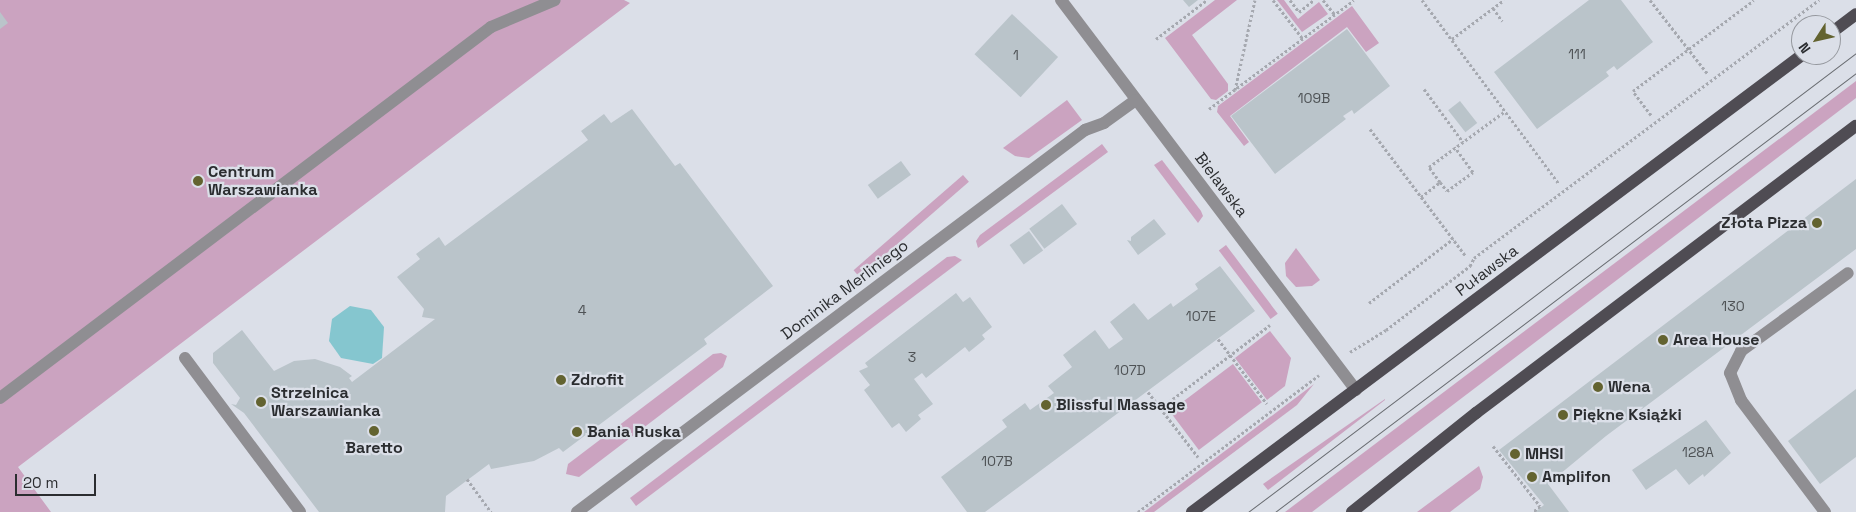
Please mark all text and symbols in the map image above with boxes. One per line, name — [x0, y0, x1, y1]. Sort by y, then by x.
north arrow — [1791, 15, 1841, 65]
text: N — [1794, 39, 1815, 57]
house number: 111 — [1568, 46, 1586, 62]
house number: 1 — [1013, 47, 1019, 63]
house number: 109B — [1298, 90, 1330, 106]
street label: Bielawska — [1191, 149, 1251, 221]
place label: Centrum Warszawianka — [208, 162, 318, 200]
marker: Centrum Warszawianka — [192, 175, 204, 187]
place label: Złota Pizza — [1721, 213, 1807, 233]
marker: Złota Pizza — [1811, 217, 1823, 229]
street label: Dominika Merliniego — [778, 236, 912, 344]
street label: Puławska — [1452, 241, 1522, 301]
house number: 130 — [1721, 298, 1745, 314]
house number: 4 — [578, 302, 586, 318]
house number: 107E — [1186, 308, 1216, 324]
place label: Area House — [1673, 330, 1759, 350]
marker: Area House — [1657, 334, 1669, 346]
house number: 3 — [908, 349, 916, 365]
house number: 107D — [1114, 362, 1146, 378]
place label: Zdrofit — [571, 370, 624, 390]
marker: Zdrofit — [555, 374, 567, 386]
place label: Wena — [1608, 377, 1651, 397]
marker: Wena — [1592, 381, 1604, 393]
place label: Strzelnica Warszawianka — [271, 383, 381, 421]
place label: Blissful Massage — [1056, 395, 1185, 415]
marker: Strzelnica Warszawianka — [255, 396, 267, 408]
marker: Blissful Massage — [1040, 399, 1052, 411]
place label: Piękne Książki — [1573, 405, 1682, 425]
marker: Piękne Książki — [1557, 409, 1569, 421]
place label: Bania Ruska — [587, 422, 681, 442]
marker: Baretto — [368, 425, 380, 437]
marker: Bania Ruska — [571, 426, 583, 438]
place label: Baretto — [345, 438, 403, 458]
place label: MHSI — [1525, 444, 1564, 464]
house number: 128A — [1682, 444, 1714, 460]
marker: MHSI — [1509, 448, 1521, 460]
house number: 107B — [981, 453, 1013, 469]
scale bar — [18, 464, 99, 496]
place label: Amplifon — [1542, 467, 1611, 487]
marker: Amplifon — [1526, 471, 1538, 483]
text: 20 m — [23, 473, 58, 492]

